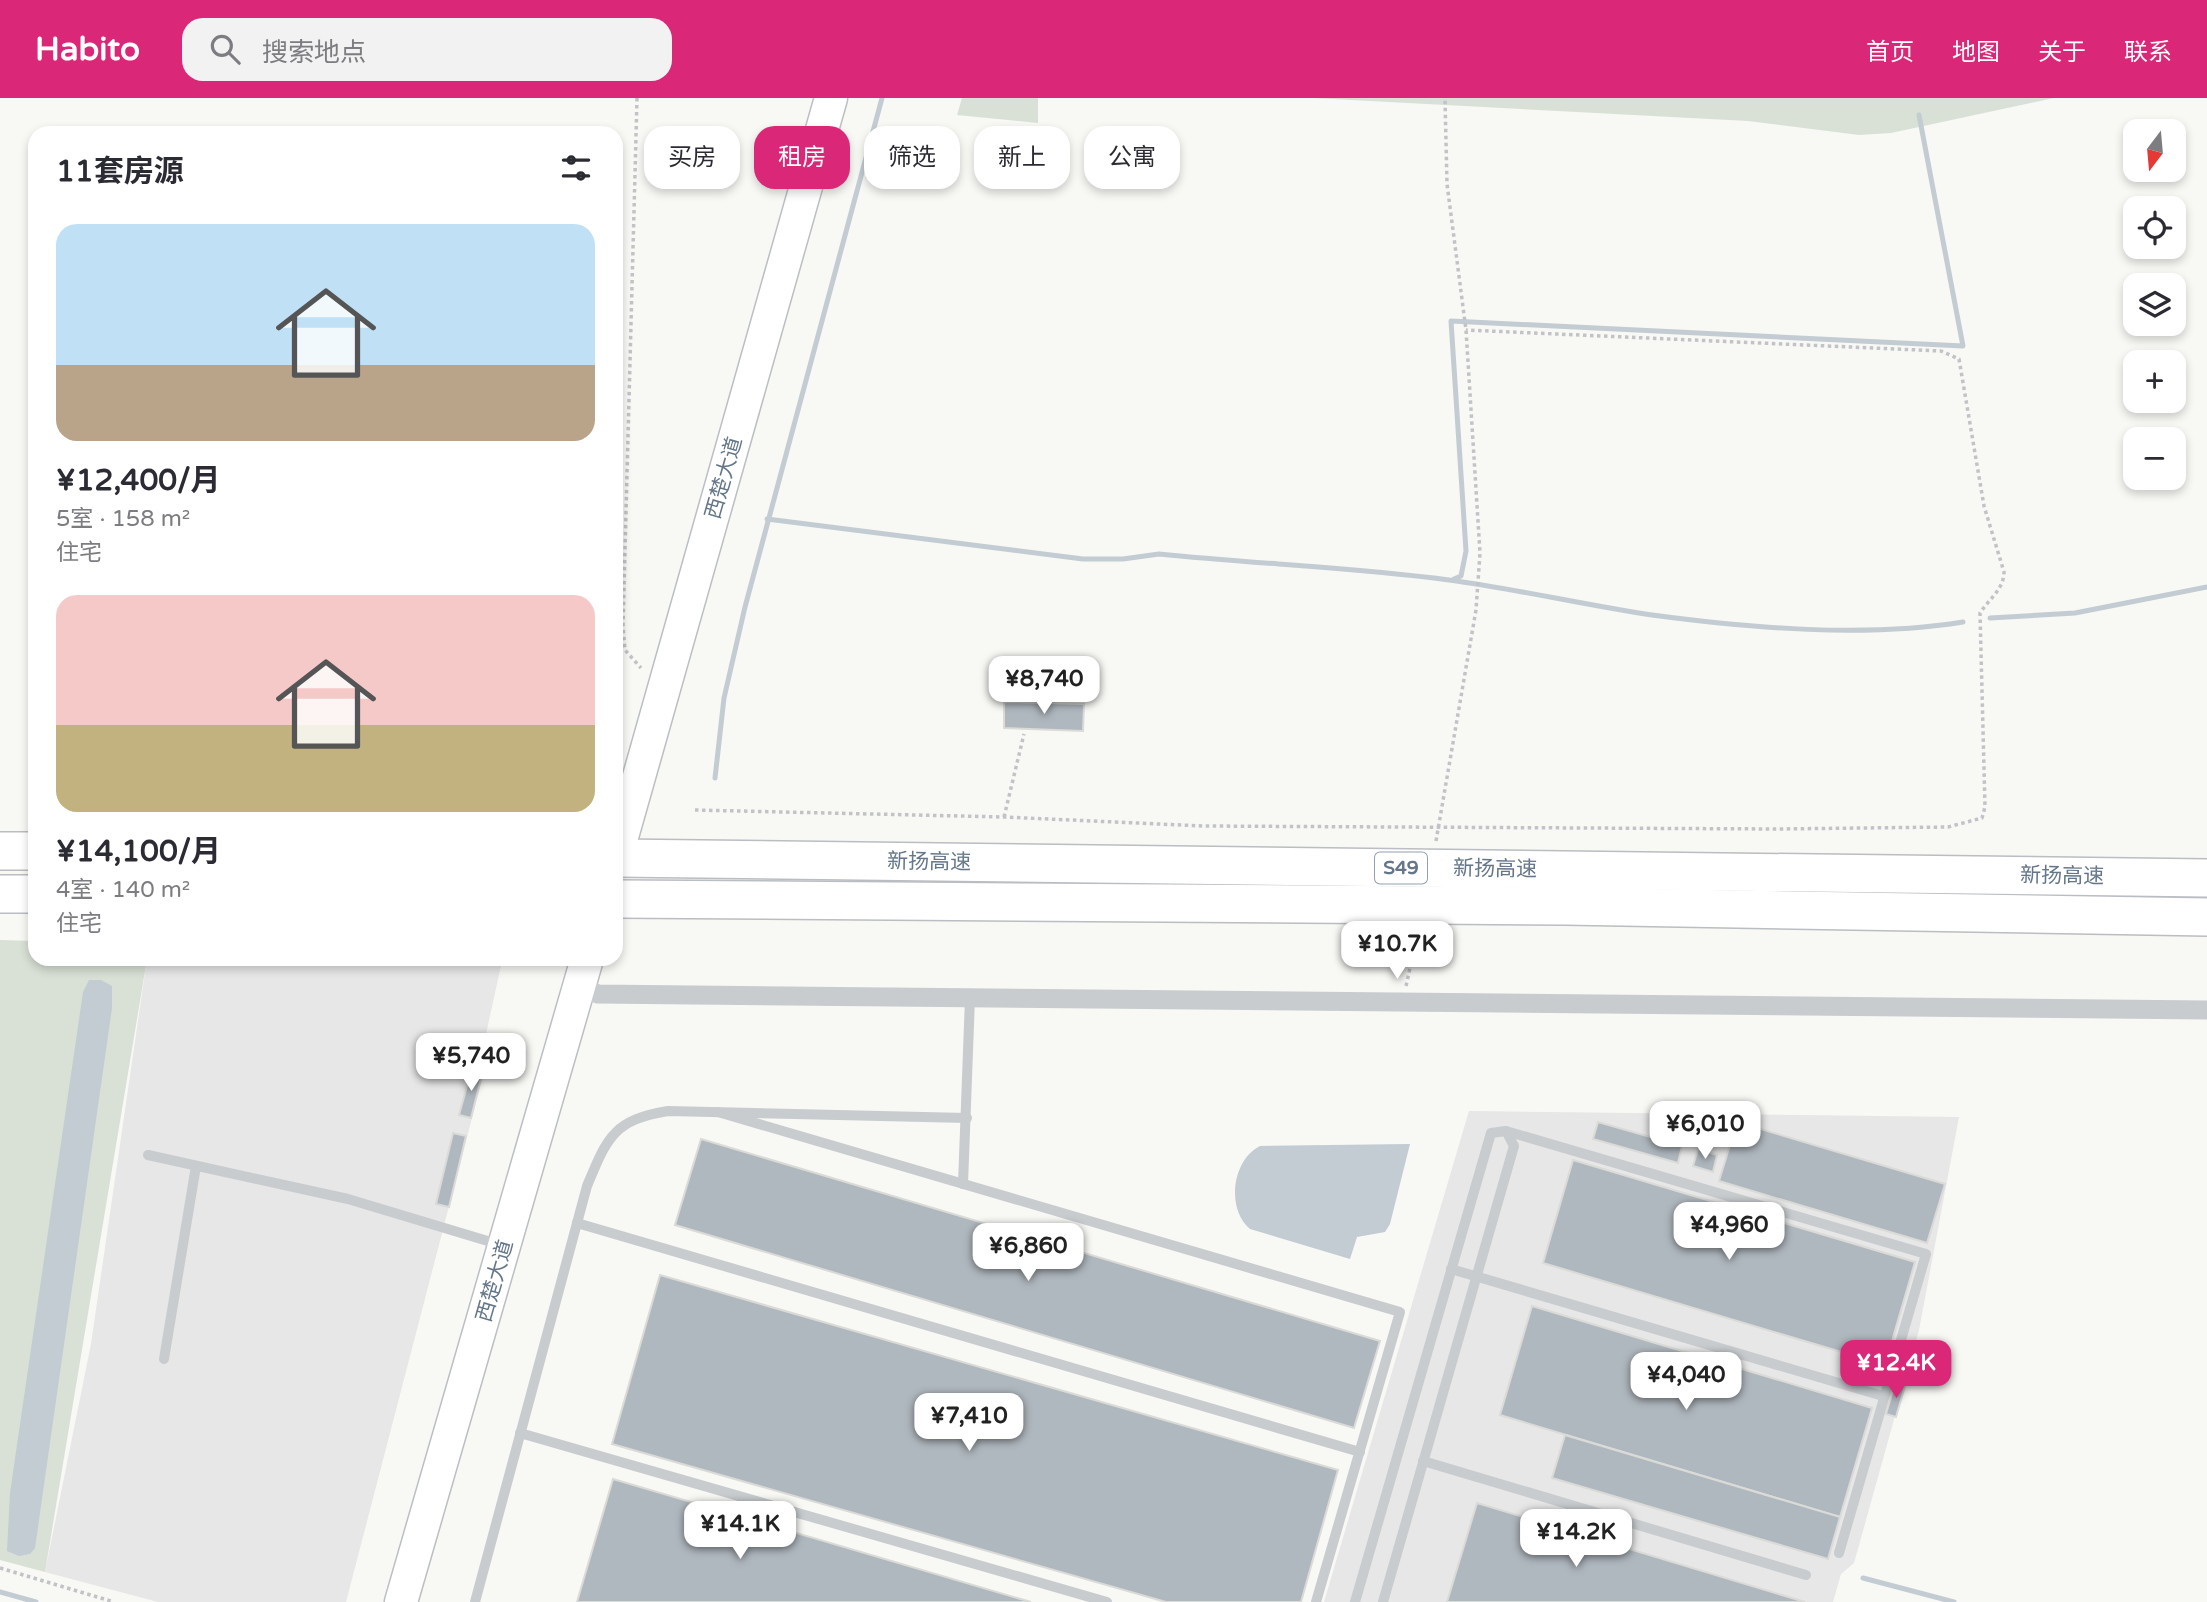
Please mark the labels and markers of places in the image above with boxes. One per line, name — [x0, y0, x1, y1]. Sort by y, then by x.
pin: ¥8,740 — [987, 656, 1101, 716]
pin: ¥10.7K — [1340, 922, 1454, 981]
pin: ¥5,740 — [414, 1034, 528, 1093]
pin: ¥6,010 — [1648, 1102, 1762, 1161]
pin: ¥4,960 — [1672, 1202, 1786, 1262]
pin: ¥6,860 — [971, 1224, 1085, 1283]
pin: ¥12.4K — [1839, 1340, 1953, 1400]
pin: ¥4,040 — [1629, 1352, 1743, 1412]
pin: ¥7,410 — [912, 1394, 1026, 1453]
pin: ¥14.1K — [683, 1502, 797, 1561]
pin: ¥14.2K — [1519, 1510, 1633, 1569]

